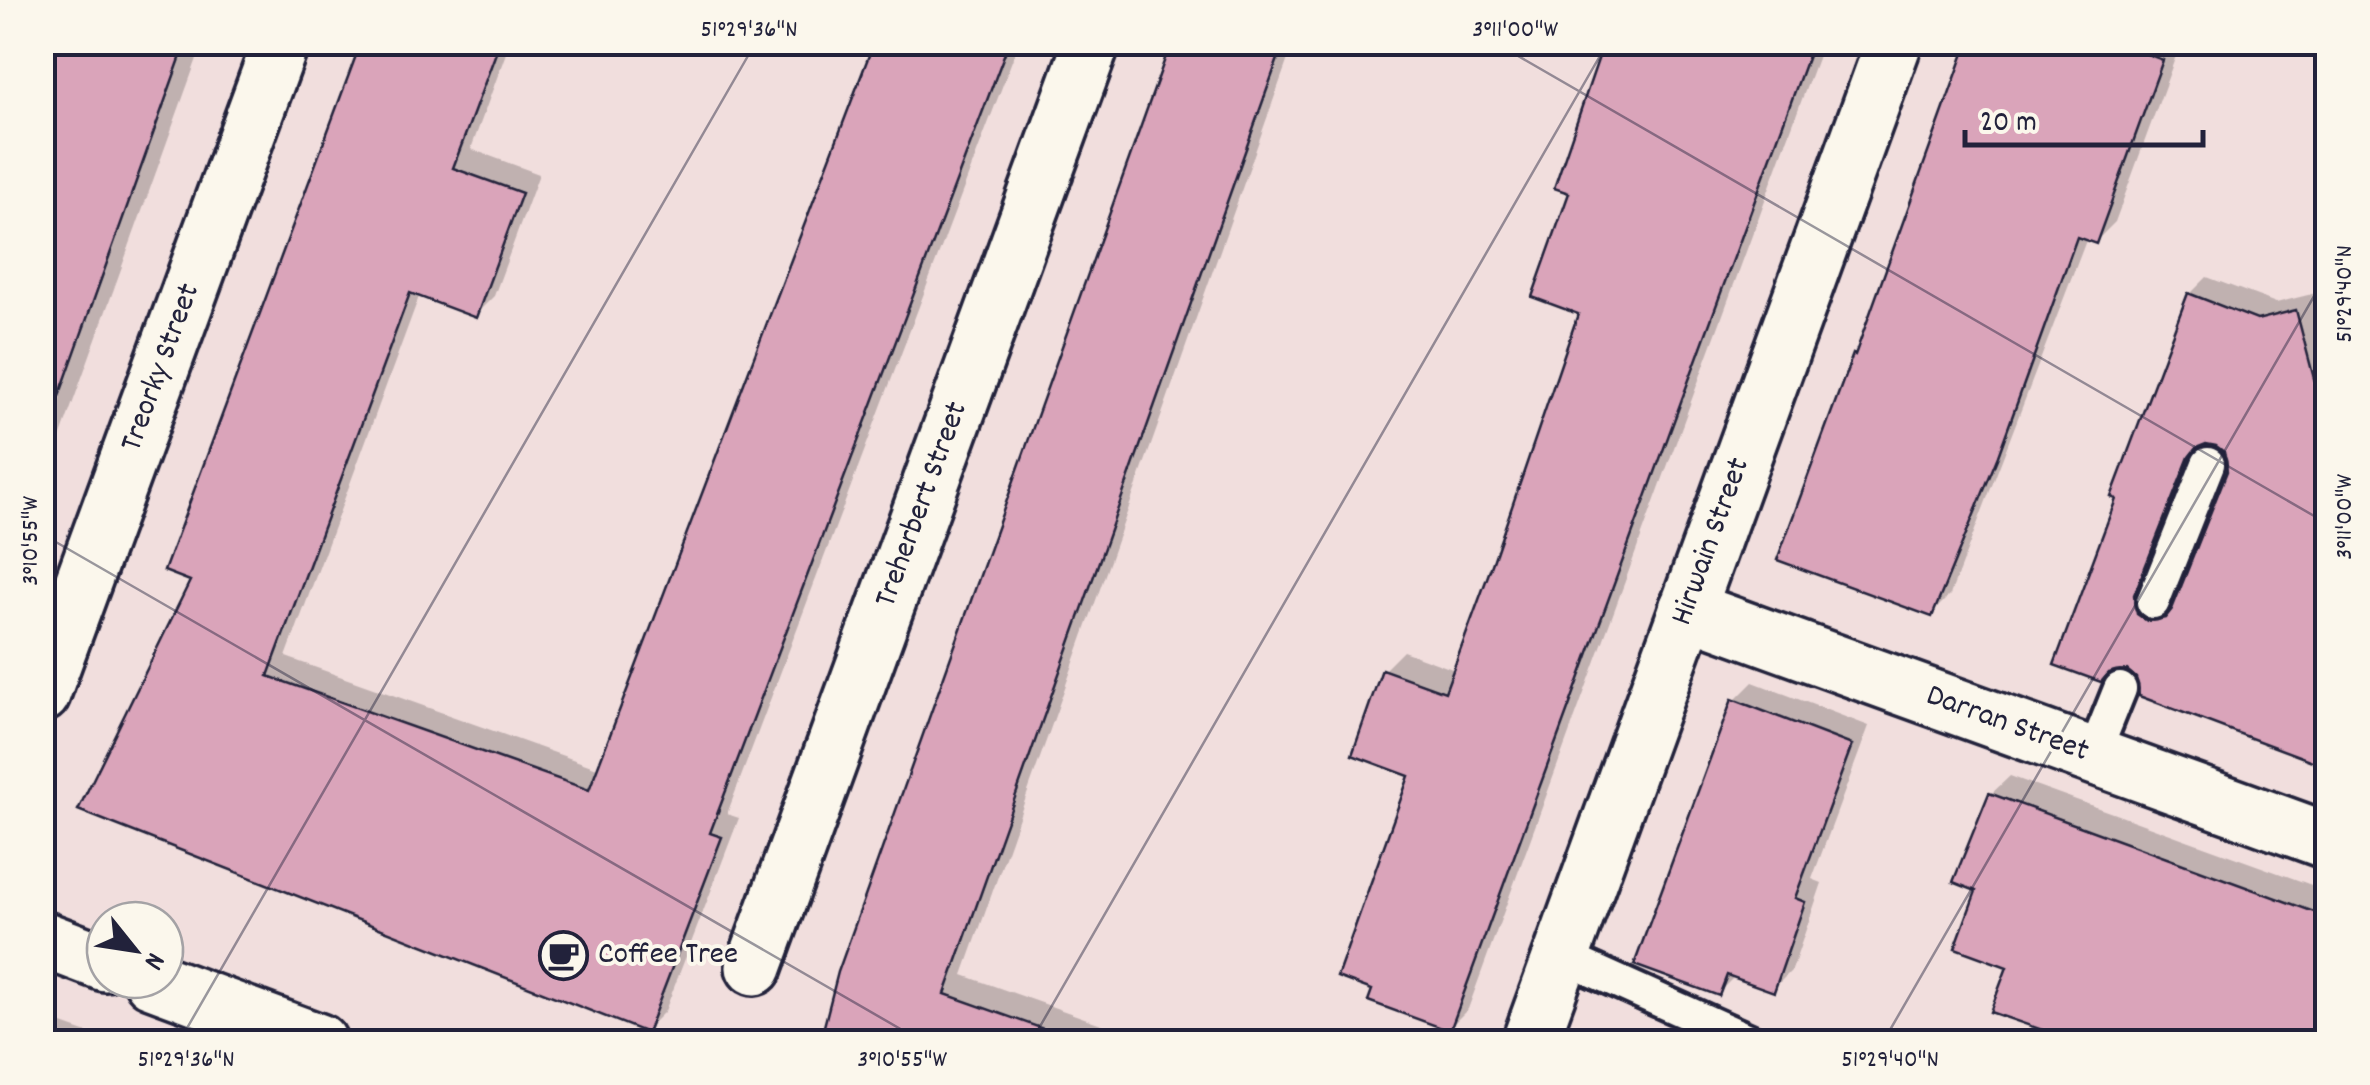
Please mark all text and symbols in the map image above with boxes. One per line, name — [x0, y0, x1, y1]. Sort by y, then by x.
text: 51°29'36"N — [701, 13, 797, 49]
text: 3°11'00"W — [1472, 13, 1558, 49]
scale bar — [1965, 85, 2202, 147]
text: 20 m — [1980, 103, 2037, 146]
text: 51°29'40"N — [2328, 245, 2364, 343]
street label: Treorky Street — [110, 277, 214, 459]
street label: Treherbert Street — [864, 395, 982, 614]
street label: Hirwain Street — [1660, 452, 1764, 632]
text: 3°11'00"W — [2328, 474, 2364, 560]
text: 3°10'55"W — [14, 496, 50, 586]
street label: Darran Street — [1919, 674, 2095, 776]
north arrow — [85, 900, 185, 1000]
cafe icon: Coffee Tree — [537, 930, 589, 982]
place label: Coffee Tree — [598, 933, 738, 979]
text: N — [132, 944, 173, 976]
text: 51°29'36"N — [138, 1043, 234, 1079]
text: 3°10'55"W — [857, 1043, 947, 1079]
text: 51°29'40"N — [1841, 1043, 1939, 1079]

